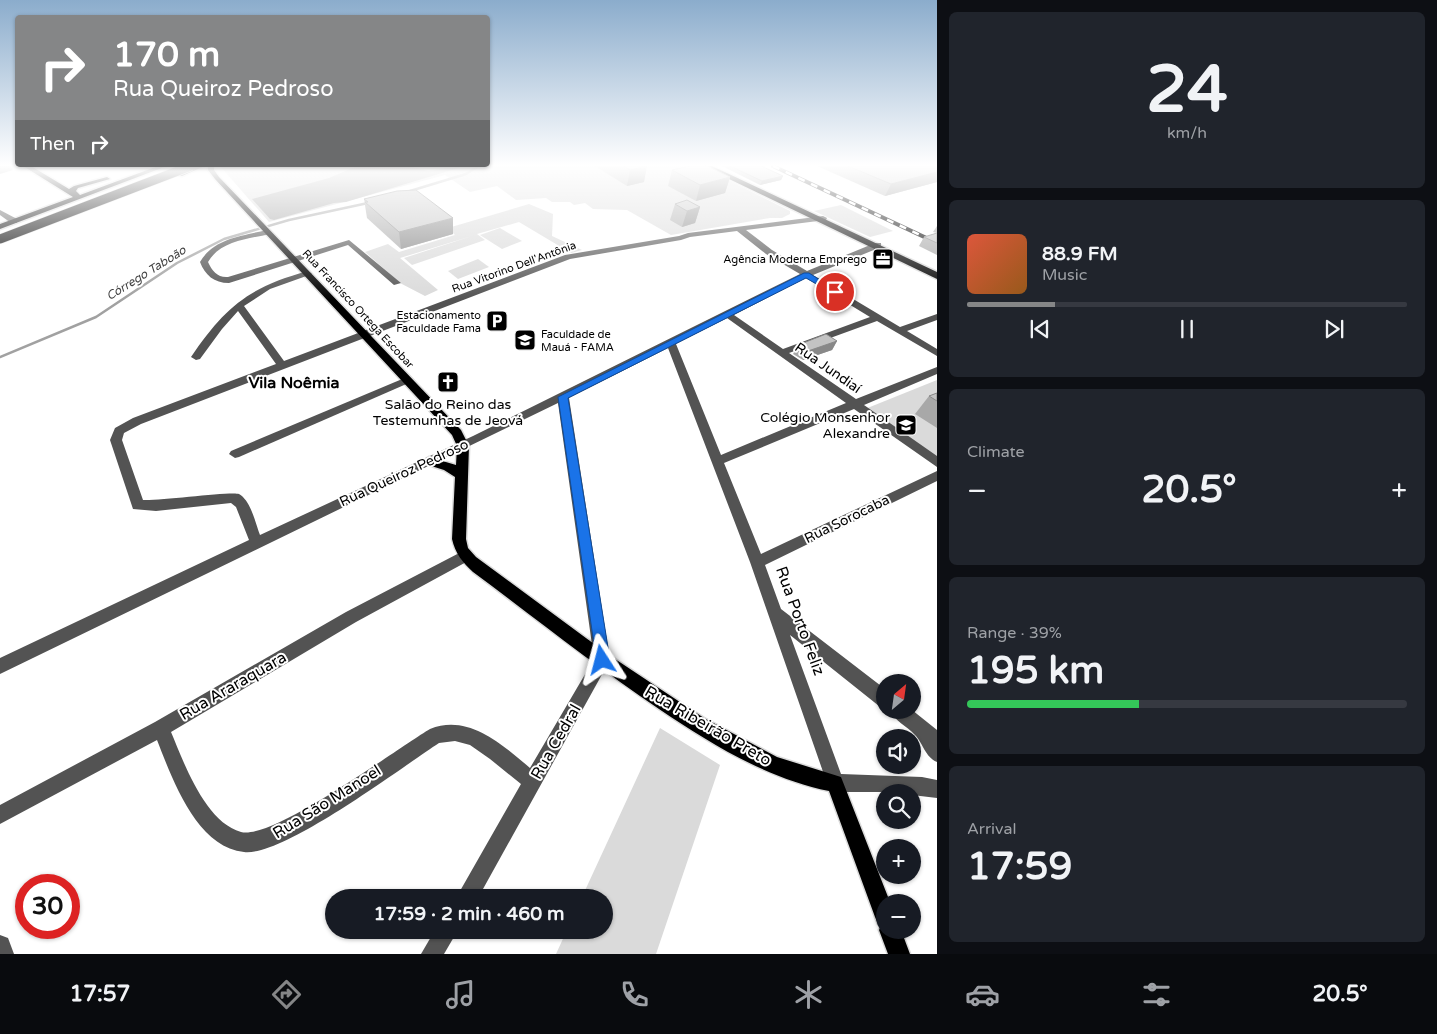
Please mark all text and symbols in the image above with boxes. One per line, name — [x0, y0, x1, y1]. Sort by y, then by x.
text: 170 m — [113, 34, 220, 76]
icon: right — [30, 35, 95, 100]
text: 24 — [1146, 51, 1228, 130]
text: Rua Queiroz Pedroso — [113, 76, 334, 102]
text: km/h — [1167, 123, 1207, 143]
icon: right — [85, 130, 113, 158]
text: Then — [30, 133, 75, 155]
street label: Rua Vitorino Dell'Antônia — [450, 238, 578, 296]
water label: Córrego Taboão — [104, 243, 189, 303]
text: 88.9 FM — [1042, 243, 1118, 265]
street label: Rua Francisco Ortega Escobar — [299, 247, 417, 372]
office icon: Agência Moderna Emprego — [871, 247, 895, 271]
place label: Agência Moderna Emprego — [723, 253, 867, 266]
text: Music — [1042, 265, 1087, 285]
pin — [814, 271, 856, 313]
icon: arrive — [821, 278, 849, 306]
place label: Estacionamento Faculdade Fama — [396, 309, 481, 335]
parking icon: Estacionamento Faculdade Fama — [485, 309, 509, 333]
icon: previous — [1026, 315, 1054, 343]
icon: pause — [1173, 315, 1201, 343]
icon: next — [1320, 315, 1348, 343]
school or university icon: Faculdade de Mauá - FAMA — [513, 328, 537, 352]
place label: Faculdade de Mauá - FAMA — [541, 328, 614, 354]
street label: Rua Jundiaí — [791, 339, 865, 397]
church icon: Salão do Reino das Testemunhas de Jeová — [436, 370, 460, 394]
district label: Vila Noêmia — [248, 373, 340, 393]
place label: Salão do Reino das Testemunhas de Jeová — [373, 396, 523, 429]
place label: Colégio Monsenhor Alexandre — [760, 409, 891, 442]
school or university icon: Colégio Monsenhor Alexandre — [894, 413, 918, 437]
street label: Rua Queiroz Pedroso — [337, 436, 471, 510]
text: Climate — [967, 442, 1025, 462]
text: 20.5° — [1142, 467, 1237, 513]
text: − — [967, 474, 987, 508]
text: + — [1391, 474, 1407, 508]
street label: Rua Sorocaba — [802, 491, 892, 547]
street label: Rua Porto Feliz — [771, 564, 829, 678]
text: Range · 39% — [967, 623, 1062, 643]
position arrow — [575, 633, 627, 685]
street label: Rua Araraquara — [176, 647, 290, 725]
text: 195 km — [967, 648, 1104, 694]
north arrow — [876, 674, 921, 719]
map controls — [876, 674, 921, 939]
street label: Rua Ribeirão Preto — [641, 682, 775, 770]
street label: Rua Cedral — [526, 701, 586, 783]
button: sound — [876, 729, 921, 774]
street label: Rua São Manoel — [269, 761, 385, 843]
button: search — [876, 784, 921, 829]
text: Arrival — [967, 819, 1016, 839]
button: + — [876, 839, 921, 884]
text: 17:59 — [967, 844, 1072, 890]
speed limit sign: 30 — [15, 874, 80, 939]
button: − — [876, 894, 921, 939]
text: 17:59 · 2 min · 460 m — [373, 903, 565, 925]
icon: directions — [269, 977, 304, 1012]
icon: music — [443, 977, 478, 1012]
icon: phone — [617, 977, 652, 1012]
icon: climate — [791, 977, 826, 1012]
icon: car — [965, 977, 1000, 1012]
icon: filters — [1139, 977, 1174, 1012]
text: 17:57 — [69, 981, 130, 1007]
text: 20.5° — [1312, 981, 1367, 1007]

